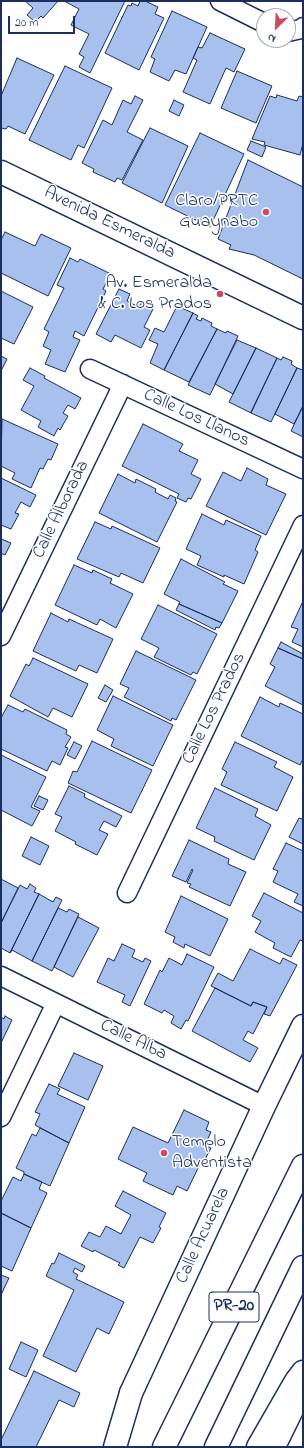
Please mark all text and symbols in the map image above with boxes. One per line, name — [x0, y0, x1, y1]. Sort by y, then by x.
scale bar — [10, 8, 77, 34]
north arrow — [256, 8, 296, 48]
text: 20 m — [15, 14, 38, 32]
text: N — [265, 29, 278, 47]
street label: Avenida Esmeralda — [40, 183, 178, 265]
place label: Claro/PRTC Guaynabo — [175, 191, 258, 234]
marker: Claro/PRTC Guaynabo — [261, 207, 271, 217]
place label: Av. Esmeralda & C. Los Prados — [98, 273, 212, 316]
marker: Av. Esmeralda & C. Los Prados — [215, 289, 225, 299]
street label: Calle Los Llanos — [139, 385, 253, 453]
street label: Calle Alborada — [29, 457, 95, 563]
street label: Calle Los Prados — [179, 650, 251, 768]
street label: Calle Alba — [96, 1016, 170, 1066]
place label: Templo Adventista — [172, 1132, 252, 1174]
marker: Templo Adventista — [159, 1148, 169, 1158]
street label: Calle Acuarela — [172, 1184, 236, 1288]
road number: PR-20 — [209, 1292, 259, 1322]

